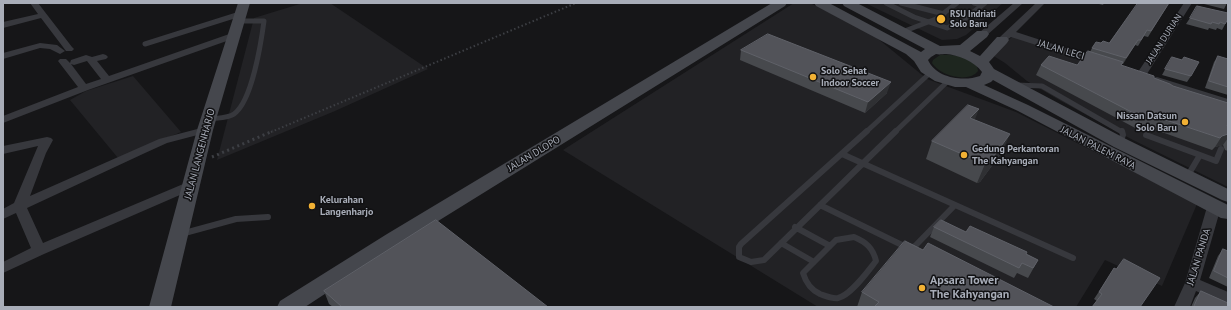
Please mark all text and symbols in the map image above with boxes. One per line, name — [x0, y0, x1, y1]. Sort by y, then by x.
place label: RSU Indriati Solo Baru — [950, 9, 996, 30]
street label: JALAN DURIAN — [1144, 12, 1184, 66]
marker: RSU Indriati Solo Baru — [935, 13, 947, 25]
street label: JALAN LECI — [1036, 37, 1086, 63]
place label: Solo Sehat Indoor Soccer — [821, 65, 879, 88]
marker: Solo Sehat Indoor Soccer — [808, 72, 818, 82]
street label: JALAN LANGENHARJO — [182, 107, 218, 201]
place label: Nissan Datsun Solo Baru — [1116, 110, 1177, 134]
marker: Nissan Datsun Solo Baru — [1180, 117, 1190, 127]
street label: JALAN PALEM RAYA — [1058, 124, 1138, 172]
street label: JALAN DLOPO — [505, 134, 563, 174]
place label: Gedung Perkantoran The Kahyangan — [972, 143, 1059, 166]
marker: Gedung Perkantoran The Kahyangan — [959, 150, 969, 160]
place label: Kelurahan Langenharjo — [320, 194, 373, 218]
marker: Kelurahan Langenharjo — [307, 201, 317, 211]
street label: JALAN PANDA — [1185, 227, 1213, 287]
place label: Apsara Tower The Kahyangan — [930, 274, 1009, 302]
marker: Apsara Tower The Kahyangan — [917, 283, 927, 293]

